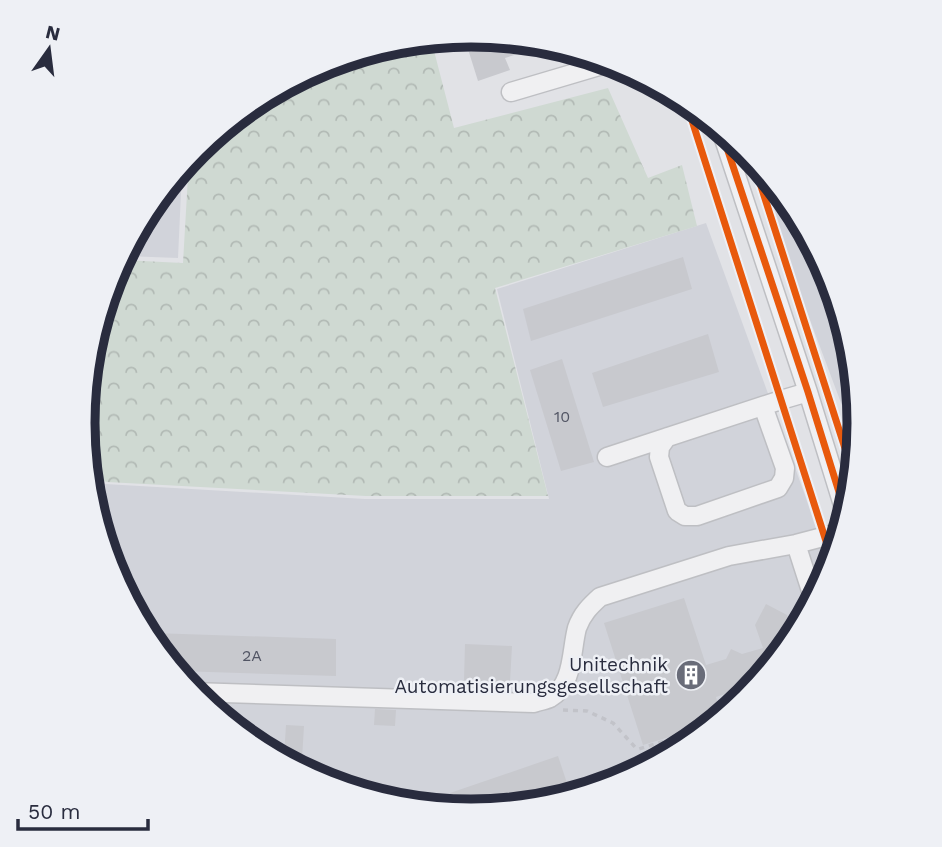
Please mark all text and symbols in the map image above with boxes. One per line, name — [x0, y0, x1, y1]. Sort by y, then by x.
north arrow — [14, 14, 84, 84]
text: N — [43, 20, 63, 46]
house number: 10 — [554, 407, 570, 426]
house number: 2A — [242, 646, 262, 665]
place label: Unitechnik Automatisierungsgesellschaft — [394, 653, 668, 698]
building icon: Unitechnik Automatisierungsgesellschaft — [674, 658, 708, 692]
scale bar — [18, 788, 147, 832]
text: 50 m — [28, 799, 80, 824]

